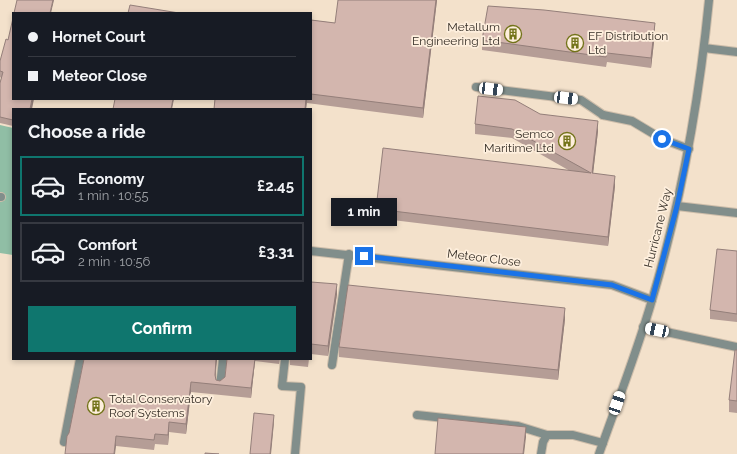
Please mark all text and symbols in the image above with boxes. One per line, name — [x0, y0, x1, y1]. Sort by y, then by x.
place label: Metallum Engineering Ltd — [412, 20, 500, 48]
building icon: Metallum Engineering Ltd — [503, 24, 523, 44]
text: Hornet Court — [52, 28, 145, 46]
place label: EF Distribution Ltd — [588, 29, 668, 57]
building icon: EF Distribution Ltd — [565, 33, 585, 53]
text: Meteor Close — [52, 67, 147, 85]
car — [478, 82, 504, 96]
car — [553, 91, 579, 105]
text: Choose a ride — [28, 121, 146, 142]
place label: Semco Maritime Ltd — [484, 127, 554, 155]
route start — [653, 130, 671, 148]
building icon: Semco Maritime Ltd — [557, 131, 577, 151]
icon: car — [30, 168, 66, 204]
text: Economy — [78, 170, 145, 188]
text: £2.45 — [257, 177, 294, 195]
street label: Hurricane Way — [641, 186, 675, 269]
text: 1 min · 10:55 — [78, 188, 148, 203]
callout: 1 min — [331, 198, 397, 226]
text: 1 min — [348, 204, 380, 219]
icon: car — [30, 234, 66, 270]
text: Comfort — [78, 236, 137, 254]
text: £3.31 — [258, 243, 294, 261]
route end — [355, 247, 373, 265]
street label: Meteor Close — [446, 247, 522, 269]
text: 2 min · 10:56 — [78, 254, 150, 269]
button: Confirm — [28, 306, 296, 352]
car — [644, 322, 670, 338]
car — [607, 390, 627, 416]
place label: Total Conservatory Roof Systems — [109, 392, 213, 420]
building icon: Total Conservatory Roof Systems — [86, 396, 106, 416]

